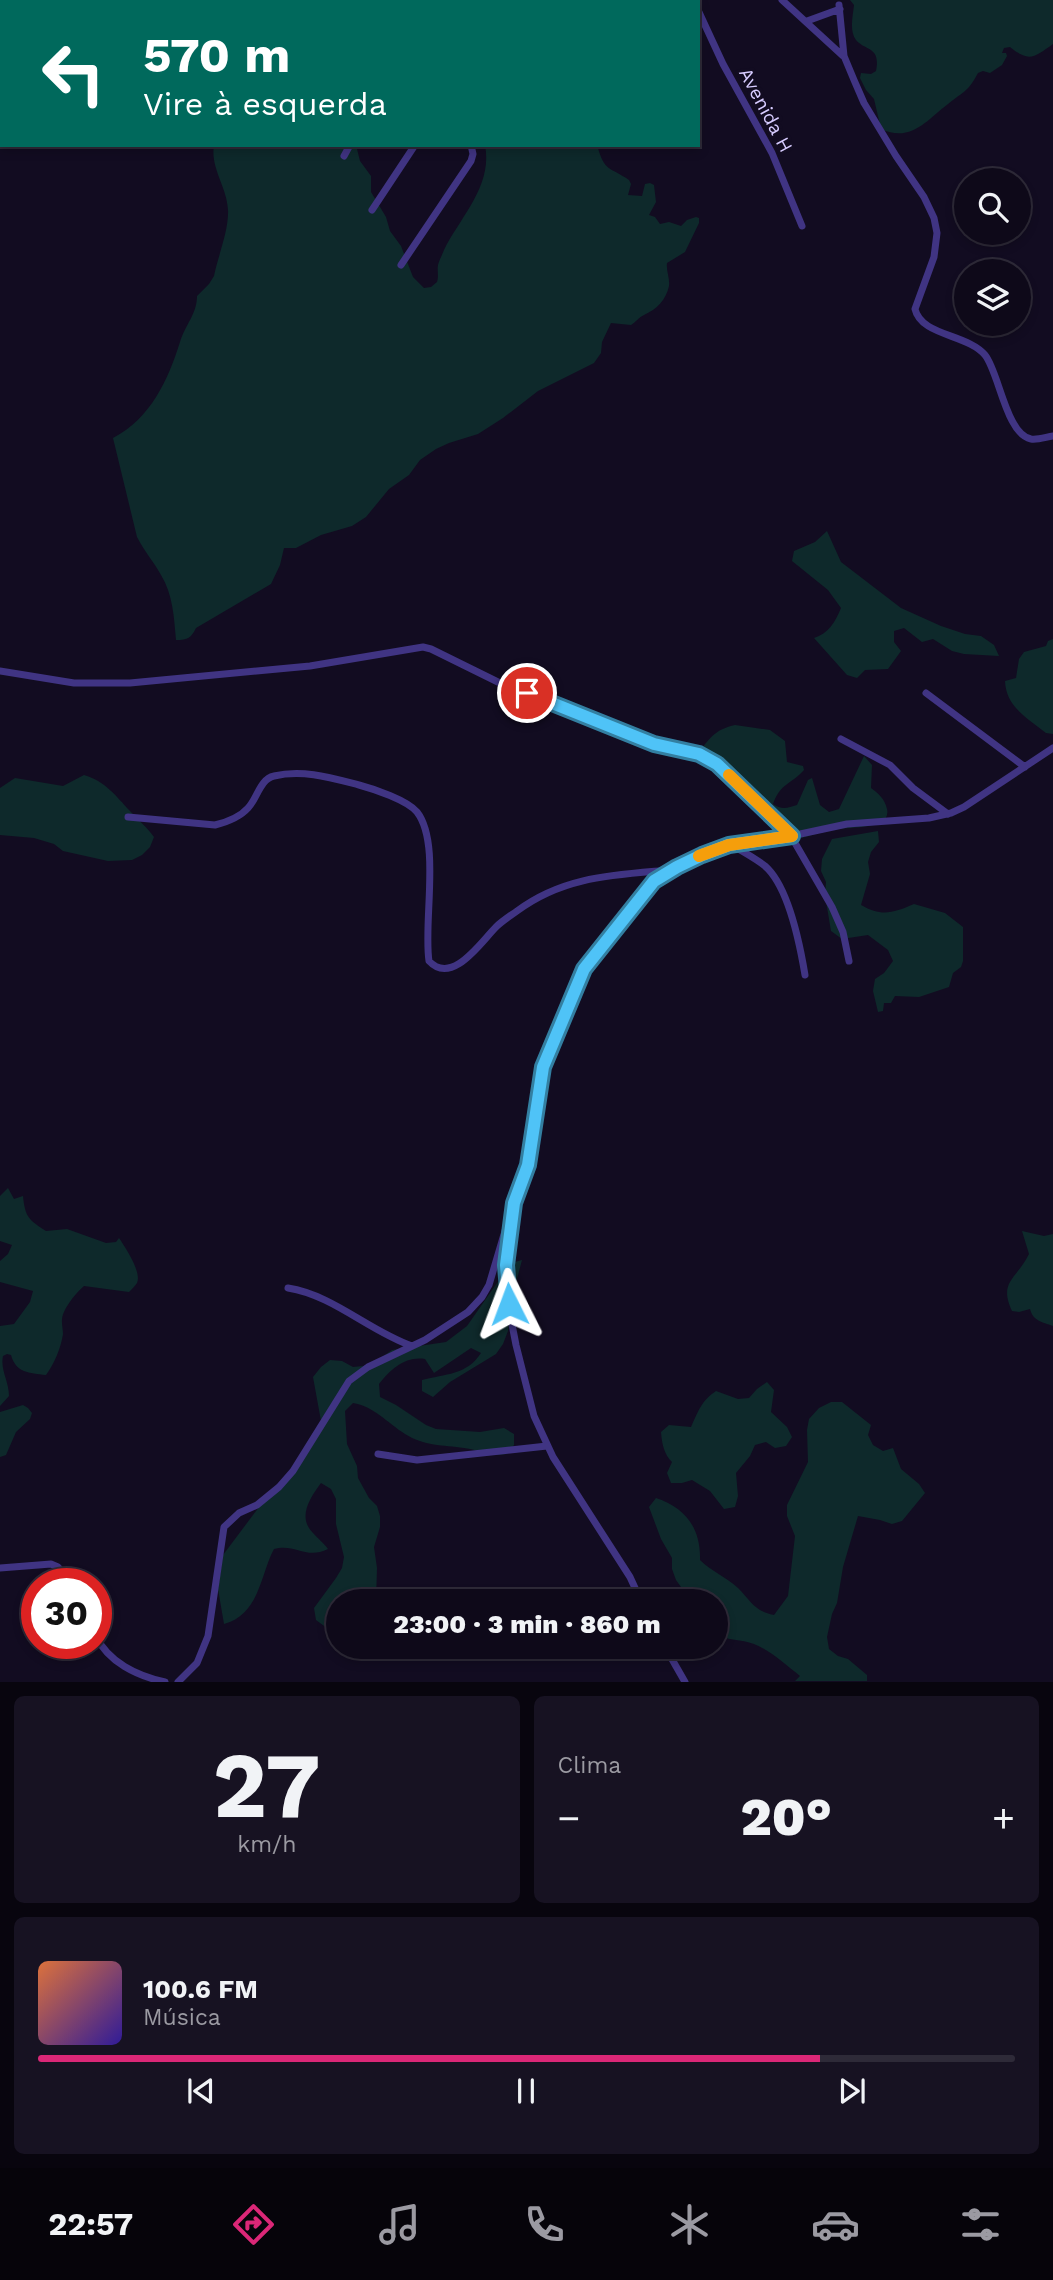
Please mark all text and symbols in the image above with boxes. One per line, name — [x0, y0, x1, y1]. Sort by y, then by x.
text: 570 m — [143, 26, 290, 84]
icon: left — [28, 28, 119, 119]
street label: Avenida H — [734, 64, 798, 156]
text: Vire à esquerda — [143, 85, 387, 123]
map controls — [954, 168, 1031, 336]
button: search — [954, 168, 1031, 245]
button: layers — [954, 259, 1031, 336]
pin — [497, 663, 557, 723]
icon: arrive — [508, 674, 546, 712]
position arrow — [472, 1267, 546, 1341]
speed limit sign: 30 — [21, 1568, 112, 1659]
text: 23:00 · 3 min · 860 m — [393, 1609, 661, 1639]
text: 27 — [213, 1732, 321, 1839]
text: Clima — [558, 1752, 621, 1779]
text: 20° — [740, 1787, 832, 1848]
text: − — [558, 1796, 580, 1840]
text: + — [992, 1796, 1015, 1840]
text: km/h — [237, 1831, 296, 1858]
text: 100.6 FM — [143, 1974, 258, 2004]
text: Música — [143, 2004, 221, 2031]
icon: previous — [182, 2072, 220, 2110]
icon: pause — [507, 2072, 545, 2110]
icon: next — [833, 2072, 871, 2110]
icon: directions — [229, 2200, 278, 2249]
icon: music — [375, 2200, 424, 2249]
icon: phone — [520, 2200, 569, 2249]
icon: climate — [665, 2200, 714, 2249]
icon: car — [811, 2200, 860, 2249]
icon: filters — [956, 2200, 1005, 2249]
text: 22:57 — [48, 2205, 133, 2243]

